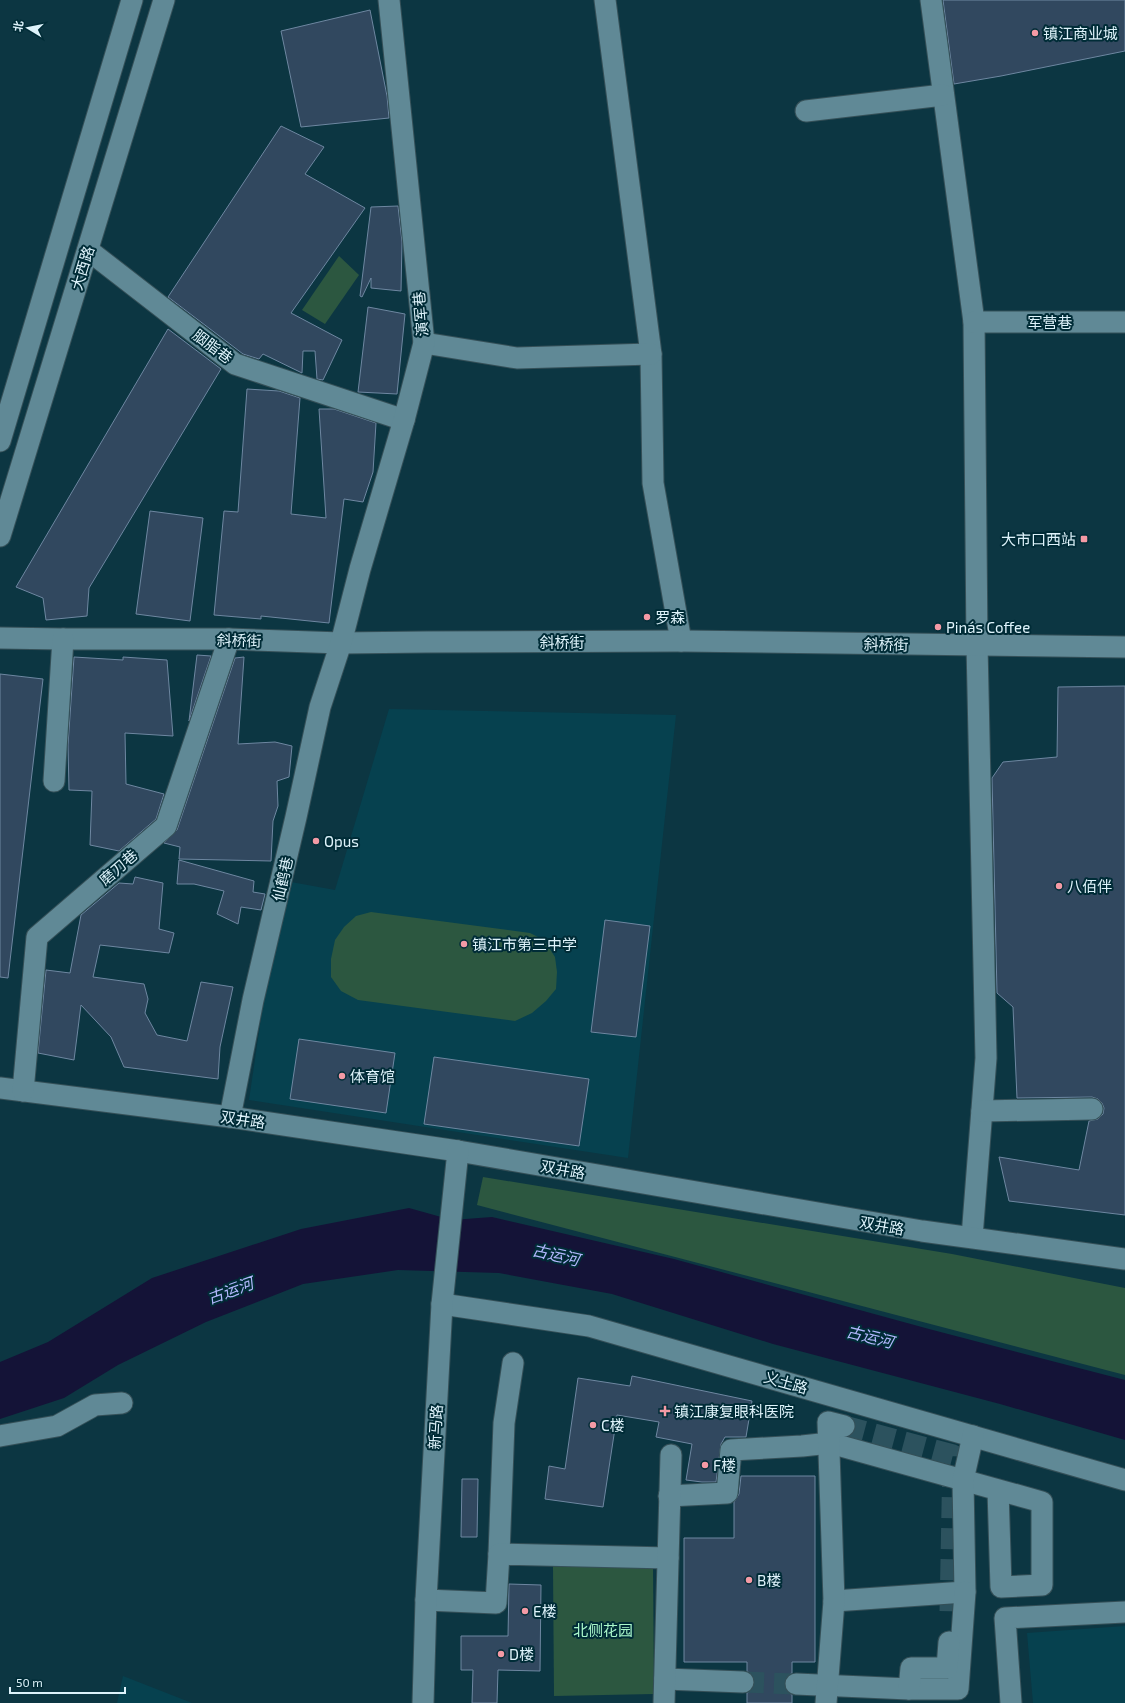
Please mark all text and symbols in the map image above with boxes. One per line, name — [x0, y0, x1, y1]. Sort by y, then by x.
north arrow — [8, 8, 48, 48]
text: 北 — [10, 20, 25, 33]
place label: 镇江商业城 — [1043, 24, 1118, 42]
marker: 镇江商业城 — [1030, 28, 1040, 38]
street label: 大西路 — [67, 244, 97, 292]
street label: 演军巷 — [409, 291, 431, 337]
street label: 军营巷 — [1027, 313, 1073, 331]
street label: 胭脂巷 — [190, 325, 236, 367]
place label: 大市口西站 — [1001, 530, 1076, 548]
marker: 大市口西站 — [1079, 534, 1089, 544]
place label: 罗森 — [655, 608, 685, 626]
marker: 罗森 — [642, 612, 652, 622]
place label: Pinás Coffee — [946, 618, 1030, 636]
marker: Pinás Coffee — [933, 622, 943, 632]
street label: 斜桥街 — [216, 631, 262, 649]
street label: 斜桥街 — [539, 633, 585, 651]
street label: 斜桥街 — [863, 635, 909, 653]
place label: Opus — [324, 832, 359, 850]
marker: Opus — [311, 836, 321, 846]
street label: 磨刀巷 — [95, 845, 141, 889]
street label: 仙鹤巷 — [268, 855, 296, 903]
place label: 八佰伴 — [1067, 877, 1112, 895]
marker: 八佰伴 — [1054, 881, 1064, 891]
place label: 镇江市第三中学 — [472, 935, 577, 953]
marker: 镇江市第三中学 — [459, 939, 469, 949]
place label: 体育馆 — [350, 1067, 395, 1085]
marker: 体育馆 — [337, 1071, 347, 1081]
street label: 双井路 — [219, 1107, 267, 1131]
street label: 双井路 — [539, 1156, 587, 1182]
street label: 双井路 — [858, 1212, 906, 1238]
water label: 古运河 — [530, 1239, 584, 1269]
water label: 古运河 — [204, 1272, 259, 1307]
water label: 古运河 — [844, 1321, 898, 1352]
street label: 义土路 — [762, 1367, 810, 1397]
place label: 镇江康复眼科医院 — [674, 1402, 794, 1420]
street label: 新马路 — [425, 1404, 445, 1450]
marker: 镇江康复眼科医院 — [659, 1405, 671, 1417]
place label: C楼 — [601, 1416, 625, 1434]
marker: C楼 — [588, 1420, 598, 1430]
place label: F楼 — [713, 1456, 736, 1474]
marker: F楼 — [700, 1460, 710, 1470]
place label: B楼 — [757, 1571, 781, 1589]
marker: B楼 — [744, 1575, 754, 1585]
place label: E楼 — [533, 1602, 556, 1620]
marker: E楼 — [520, 1606, 530, 1616]
park label: 北侧花园 — [573, 1621, 633, 1639]
place label: D楼 — [509, 1645, 534, 1663]
marker: D楼 — [496, 1649, 506, 1659]
scale bar — [10, 1669, 125, 1695]
text: 50 m — [16, 1675, 43, 1689]

